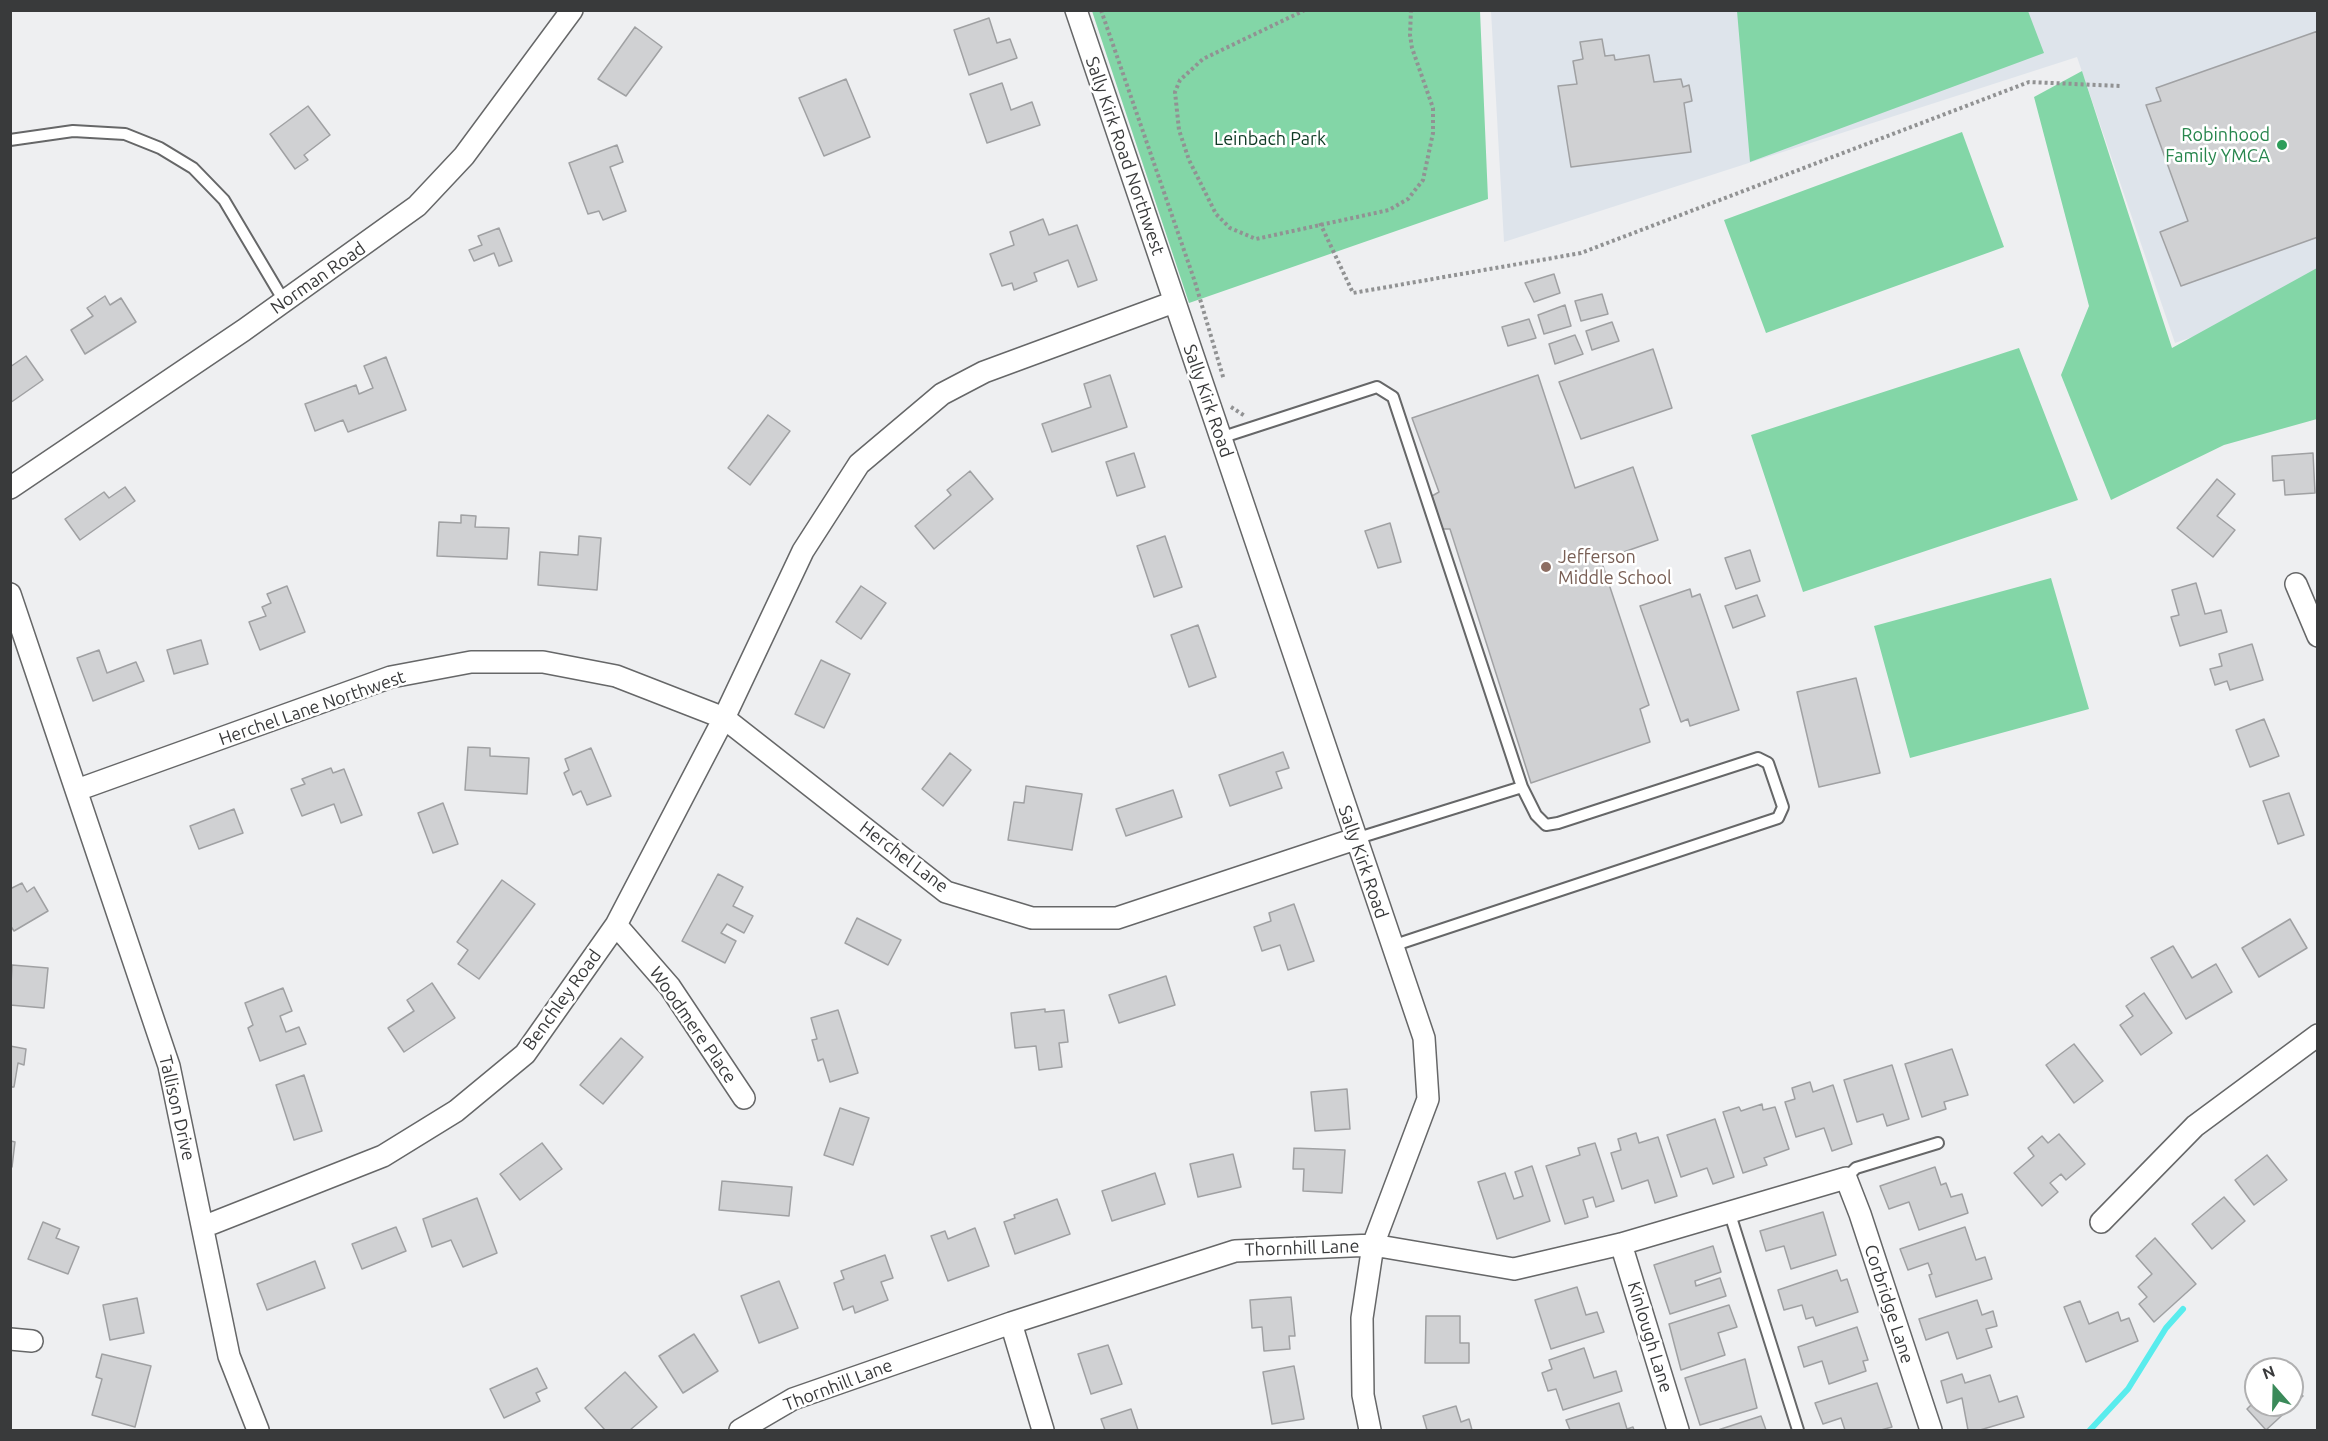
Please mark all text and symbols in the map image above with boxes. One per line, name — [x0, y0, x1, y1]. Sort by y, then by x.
street label: Sally Kirk Road Northwest — [1081, 54, 1169, 258]
place label: Robinhood Family YMCA — [2165, 124, 2270, 166]
park label: Leinbach Park — [1214, 128, 1326, 150]
marker: Robinhood Family YMCA — [2275, 138, 2289, 152]
street label: Norman Road — [266, 237, 370, 319]
street label: Sally Kirk Road — [1179, 342, 1237, 460]
place label: Jefferson Middle School — [1558, 546, 1672, 588]
marker: Jefferson Middle School — [1539, 560, 1553, 574]
street label: Herchel Lane Northwest — [216, 666, 408, 750]
street label: Sally Kirk Road — [1334, 803, 1392, 921]
street label: Herchel Lane — [855, 817, 953, 897]
street label: Benchley Road — [518, 945, 606, 1055]
street label: Woodmere Place — [645, 963, 741, 1087]
street label: Tallison Drive — [154, 1053, 200, 1163]
street label: Thornhill Lane — [1244, 1235, 1360, 1261]
street label: Corbridge Lane — [1860, 1242, 1918, 1366]
street label: Kinlough Lane — [1623, 1279, 1677, 1395]
street label: Thornhill Lane — [781, 1354, 895, 1416]
north arrow — [2244, 1357, 2304, 1417]
text: N — [2260, 1361, 2277, 1382]

